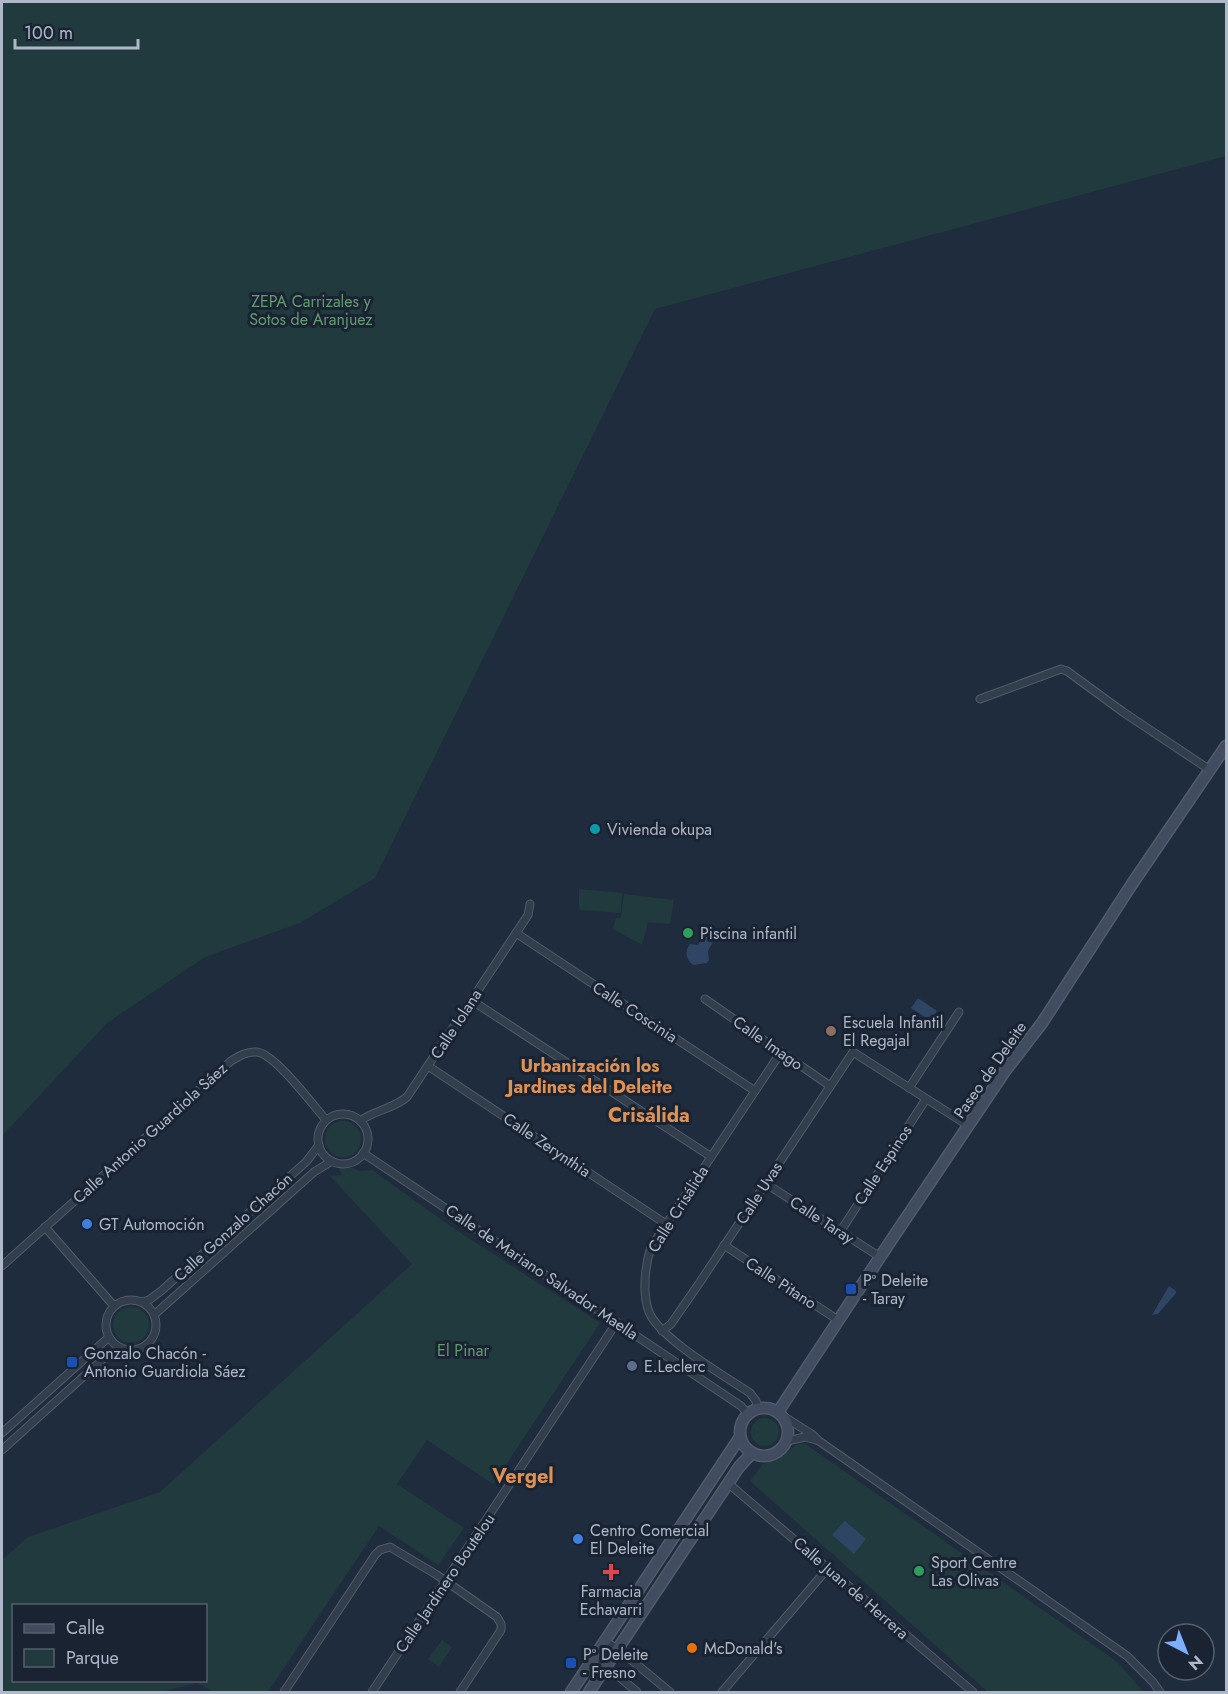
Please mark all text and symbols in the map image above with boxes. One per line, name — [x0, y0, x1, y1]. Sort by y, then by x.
scale bar — [15, 12, 138, 50]
text: 100 m — [24, 20, 73, 46]
park label: ZEPA Carrizales y Sotos de Aranjuez — [249, 290, 373, 331]
place label: Vivienda okupa — [607, 818, 712, 841]
marker: Vivienda okupa — [588, 822, 602, 836]
place label: Piscina infantil — [700, 922, 797, 945]
marker: Piscina infantil — [681, 926, 695, 940]
street label: Calle Coscinia — [588, 976, 682, 1048]
street label: Calle Iolana — [425, 985, 487, 1063]
street label: Calle Imago — [728, 1010, 808, 1076]
place label: Escuela Infantil El Regajal — [843, 1011, 943, 1052]
street label: Paseo de Deleite — [948, 1017, 1032, 1123]
marker: Escuela Infantil El Regajal — [824, 1024, 838, 1038]
district label: Urbanización los Jardines del Deleite — [505, 1053, 672, 1100]
street label: Calle Antonio Guardiola Sáez — [68, 1057, 233, 1209]
district label: Crisálida — [608, 1101, 690, 1130]
street label: Calle Zerynthia — [499, 1107, 595, 1183]
street label: Calle Espinos — [849, 1121, 917, 1209]
street label: Calle Uvas — [730, 1157, 788, 1229]
street label: Calle Crisálida — [642, 1161, 714, 1257]
street label: Calle Gonzalo Chacón — [169, 1167, 297, 1287]
street label: Calle Taray — [785, 1191, 860, 1250]
street label: Calle de Mariano Salvador Maella — [441, 1199, 643, 1345]
place label: GT Automoción — [99, 1213, 205, 1236]
marker: GT Automoción — [80, 1217, 94, 1231]
street label: Calle Pitano — [741, 1251, 821, 1315]
place label: Pº Deleite - Taray — [863, 1269, 928, 1310]
marker: Pº Deleite - Taray — [844, 1282, 858, 1296]
park label: El Pinar — [437, 1339, 489, 1362]
place label: Gonzalo Chacón - Antonio Guardiola Sáez — [84, 1342, 246, 1383]
marker: Gonzalo Chacón - Antonio Guardiola Sáez — [65, 1355, 79, 1369]
place label: E.Leclerc — [644, 1355, 706, 1378]
marker: E.Leclerc — [625, 1359, 639, 1373]
district label: Vergel — [491, 1462, 554, 1491]
street label: Calle Jardinero Boutelou — [390, 1509, 500, 1657]
place label: Centro Comercial El Deleite — [590, 1519, 709, 1560]
street label: Calle Juan de Herrera — [788, 1531, 914, 1645]
marker: Centro Comercial El Deleite — [571, 1532, 585, 1546]
place label: Sport Centre Las Olivas — [931, 1551, 1017, 1592]
marker: Sport Centre Las Olivas — [912, 1564, 926, 1578]
marker: Farmacia Echavarri — [604, 1565, 618, 1579]
place label: Farmacia Echavarri — [580, 1580, 642, 1621]
legend — [12, 1604, 207, 1682]
text: Calle — [66, 1615, 105, 1641]
north arrow — [1156, 1622, 1216, 1682]
place label: McDonald's — [704, 1637, 783, 1660]
marker: McDonald's — [685, 1641, 699, 1655]
place label: Pº Deleite - Fresno — [583, 1643, 648, 1684]
text: Parque — [66, 1645, 119, 1671]
text: N — [1183, 1650, 1208, 1676]
marker: Pº Deleite - Fresno — [564, 1656, 578, 1670]

